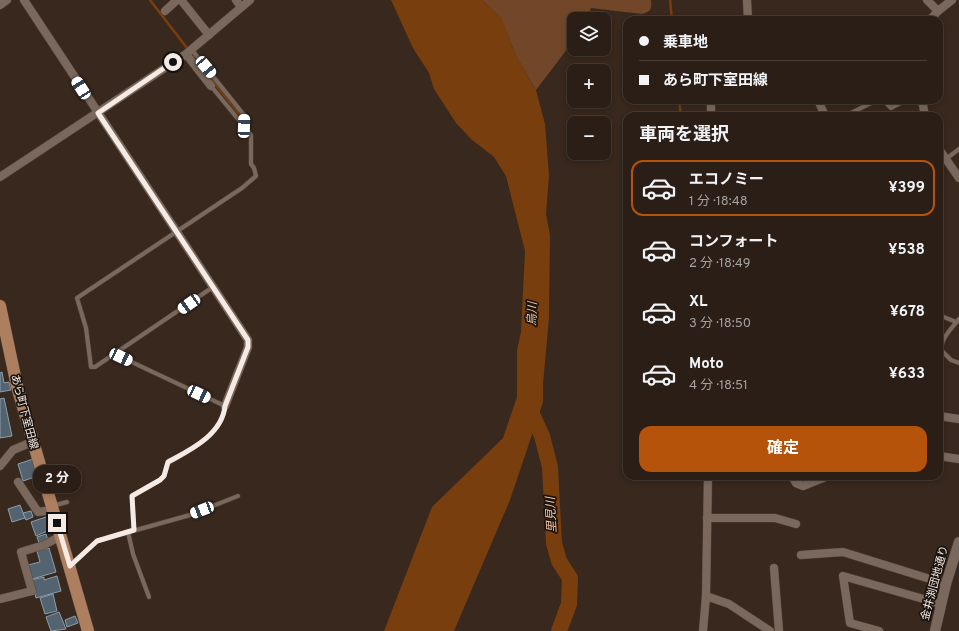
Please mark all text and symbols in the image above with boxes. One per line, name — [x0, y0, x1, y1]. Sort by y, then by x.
map controls — [567, 12, 611, 160]
button: layers — [567, 12, 611, 56]
text: 乗車地 — [663, 34, 708, 53]
route start — [164, 53, 182, 71]
car — [194, 54, 218, 80]
button: + — [567, 64, 611, 108]
text: あら町下室田線 — [663, 72, 768, 91]
car — [69, 75, 93, 101]
car — [238, 114, 250, 138]
button: − — [567, 116, 611, 160]
text: 車両を選択 — [639, 124, 729, 147]
icon: car — [641, 170, 677, 206]
text: エコノミー — [689, 171, 764, 190]
text: ¥399 — [888, 179, 925, 198]
text: 1 分 · 18:48 — [689, 194, 748, 210]
icon: car — [641, 232, 677, 268]
text: コンフォート — [689, 233, 779, 252]
text: ¥538 — [888, 241, 925, 260]
text: 2 分 · 18:49 — [689, 256, 750, 272]
car — [176, 292, 202, 316]
text: XL — [689, 293, 707, 312]
icon: car — [641, 294, 677, 330]
water label: 烏川 — [525, 300, 541, 326]
text: ¥678 — [890, 303, 925, 322]
text: 3 分 · 18:50 — [689, 316, 751, 332]
car — [108, 346, 134, 368]
text: Moto — [689, 355, 724, 374]
icon: car — [641, 356, 677, 392]
text: ¥633 — [889, 365, 925, 384]
street label: あら町下室田線 — [7, 373, 41, 451]
text: 4 分 · 18:51 — [689, 378, 748, 394]
car — [186, 383, 212, 405]
button: 確定 — [639, 426, 927, 472]
callout: 2 分 — [33, 465, 81, 493]
text: 2 分 — [45, 471, 69, 487]
water label: 里見川 — [543, 495, 561, 533]
car — [189, 500, 215, 520]
route end — [48, 514, 66, 532]
street label: 金井渕団地通り — [918, 544, 952, 622]

